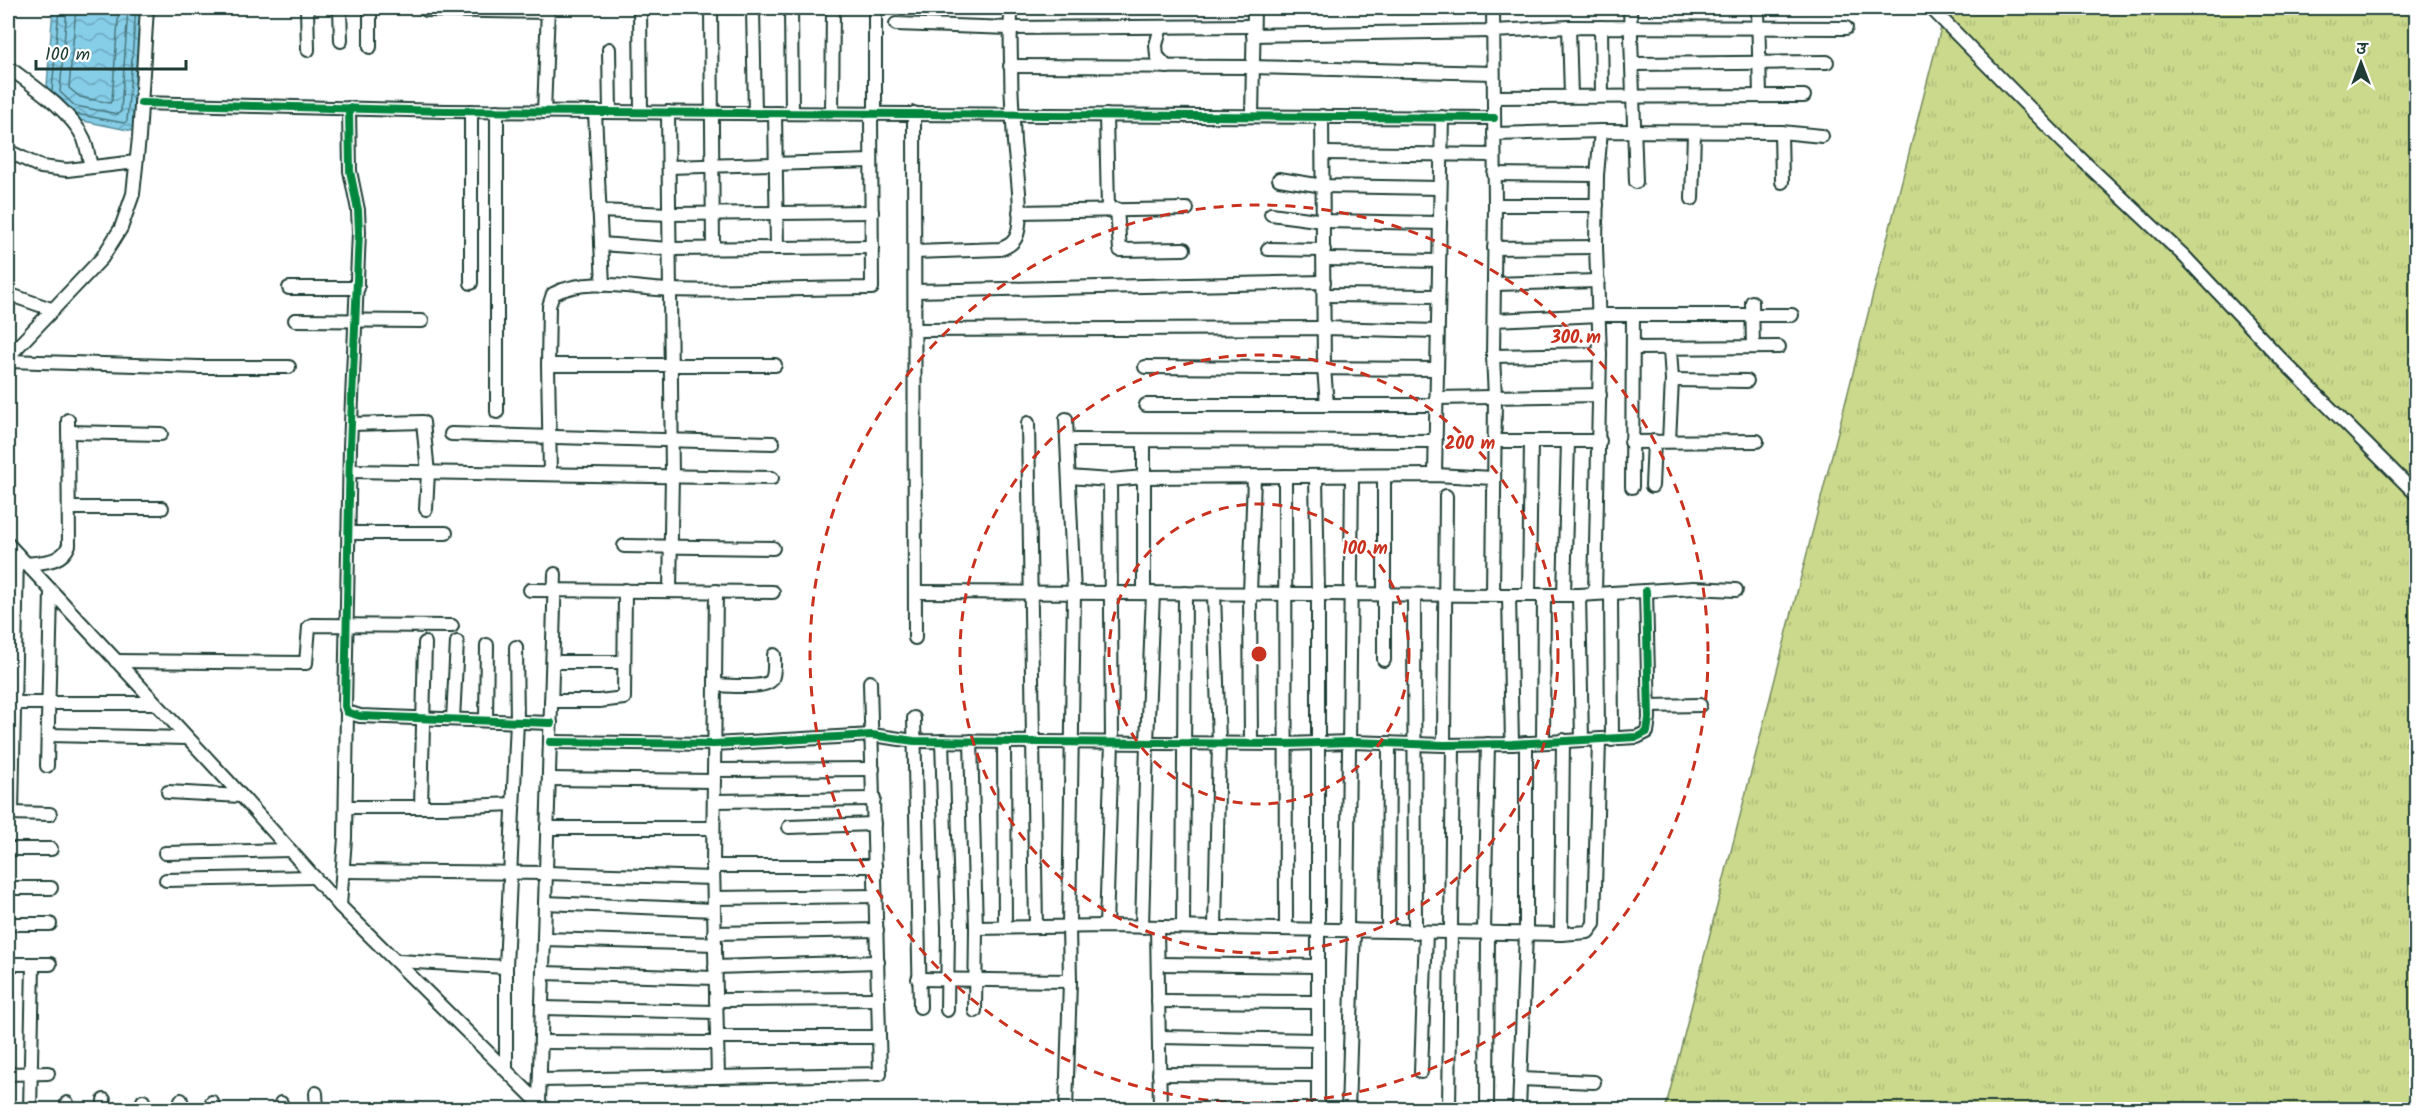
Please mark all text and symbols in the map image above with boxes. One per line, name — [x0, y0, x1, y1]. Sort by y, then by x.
scale bar — [36, 33, 186, 71]
north arrow — [2331, 33, 2391, 93]
text: उ — [2356, 37, 2369, 62]
text: 100 m — [45, 41, 90, 70]
text: 300 m — [1550, 324, 1601, 353]
text: 200 m — [1445, 430, 1496, 459]
text: 100 m — [1342, 535, 1388, 564]
centre of rings — [1249, 644, 1269, 664]

